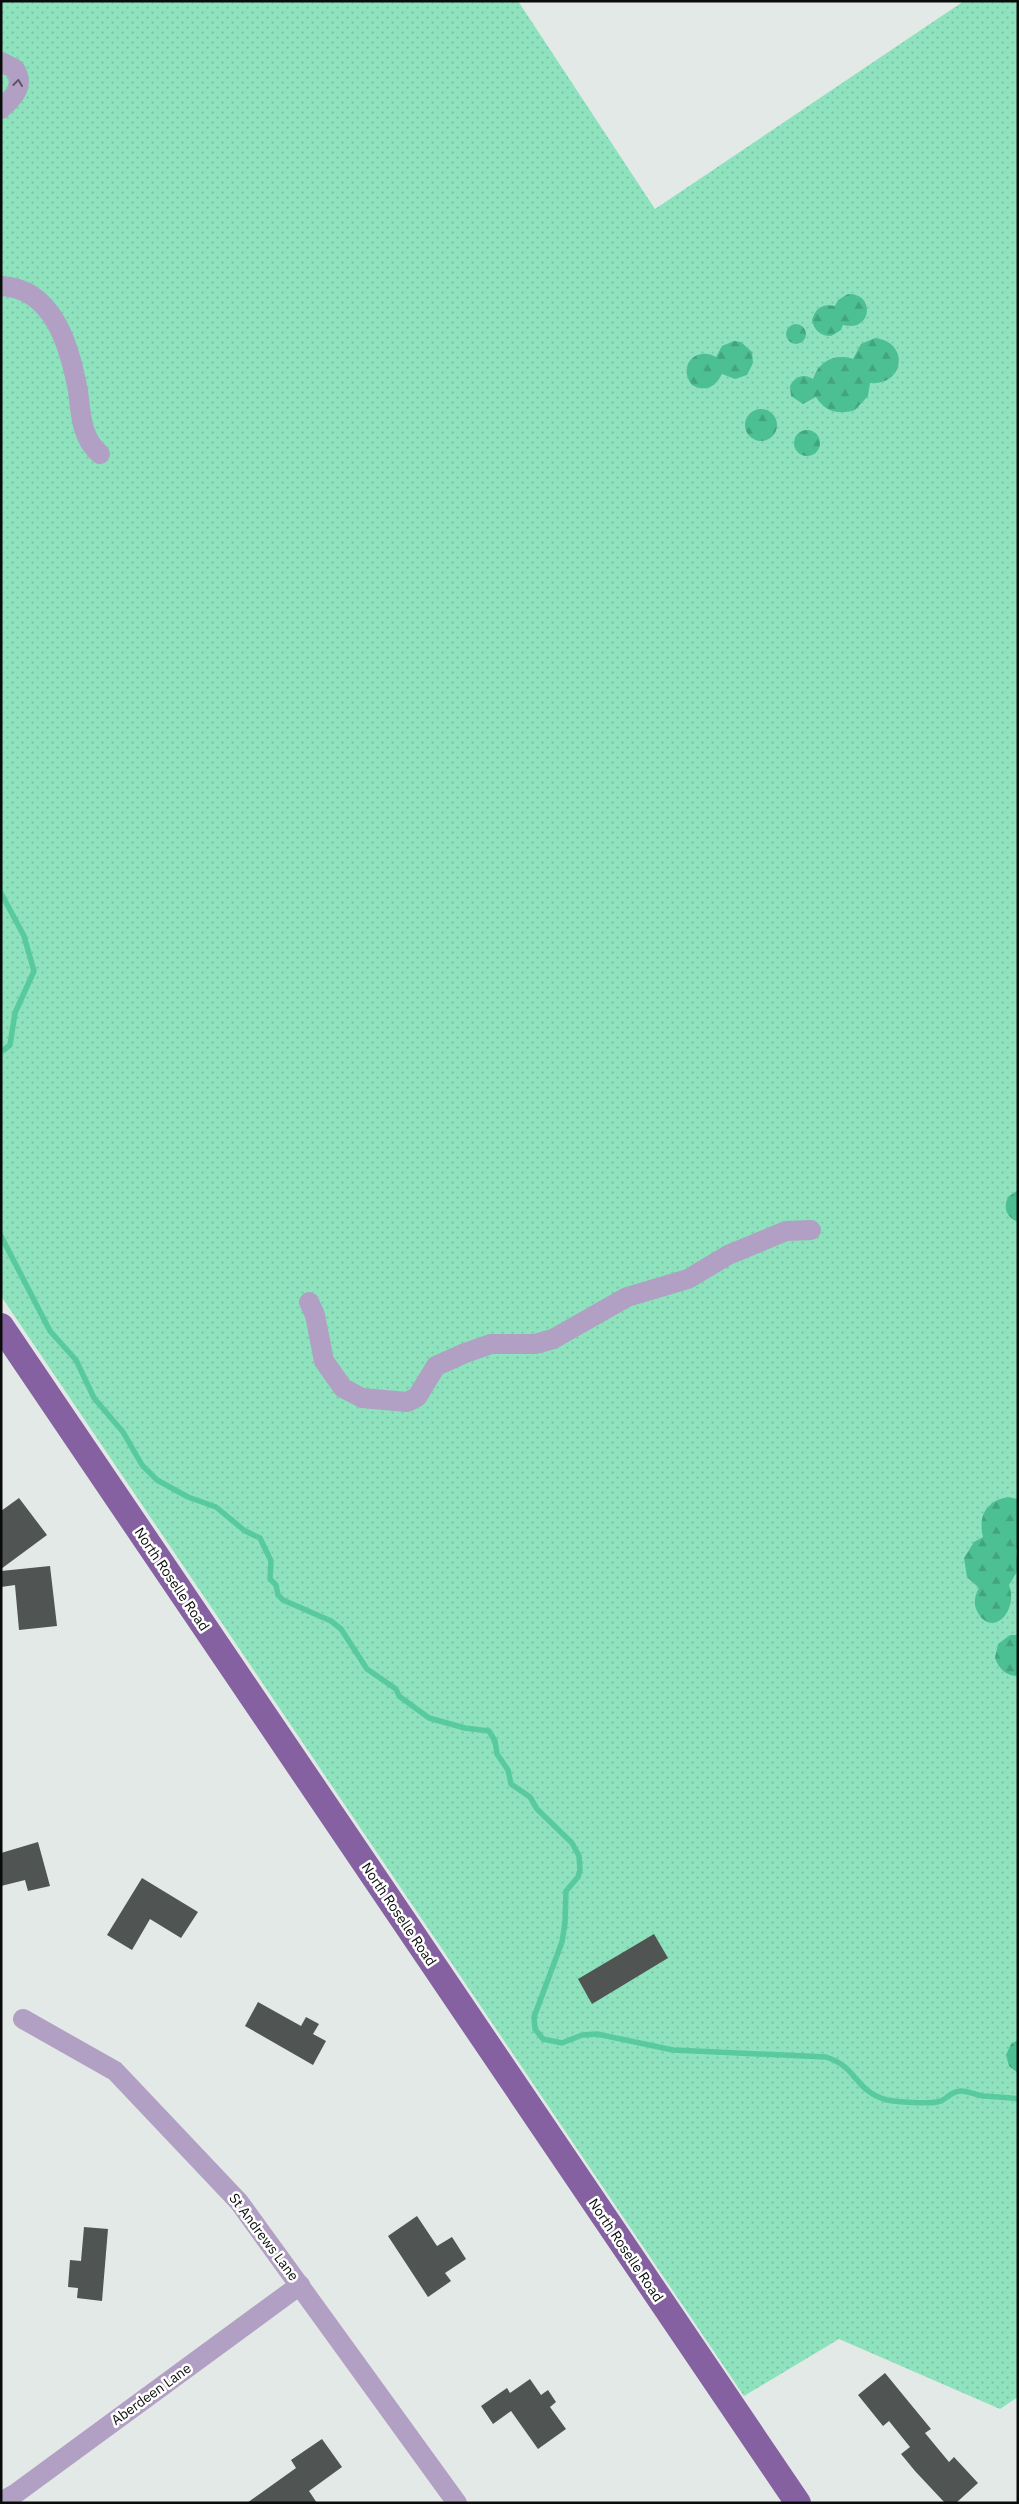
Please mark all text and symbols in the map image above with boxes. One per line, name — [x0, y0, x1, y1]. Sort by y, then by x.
one-way arrow — [12, 79, 23, 87]
street label: North Roselle Road — [131, 1524, 213, 1634]
street label: North Roselle Road — [358, 1859, 440, 1969]
street label: St Andrews Lane — [225, 2190, 303, 2285]
street label: North Roselle Road — [585, 2195, 667, 2305]
street label: Aberdeen Lane — [107, 2359, 195, 2429]

